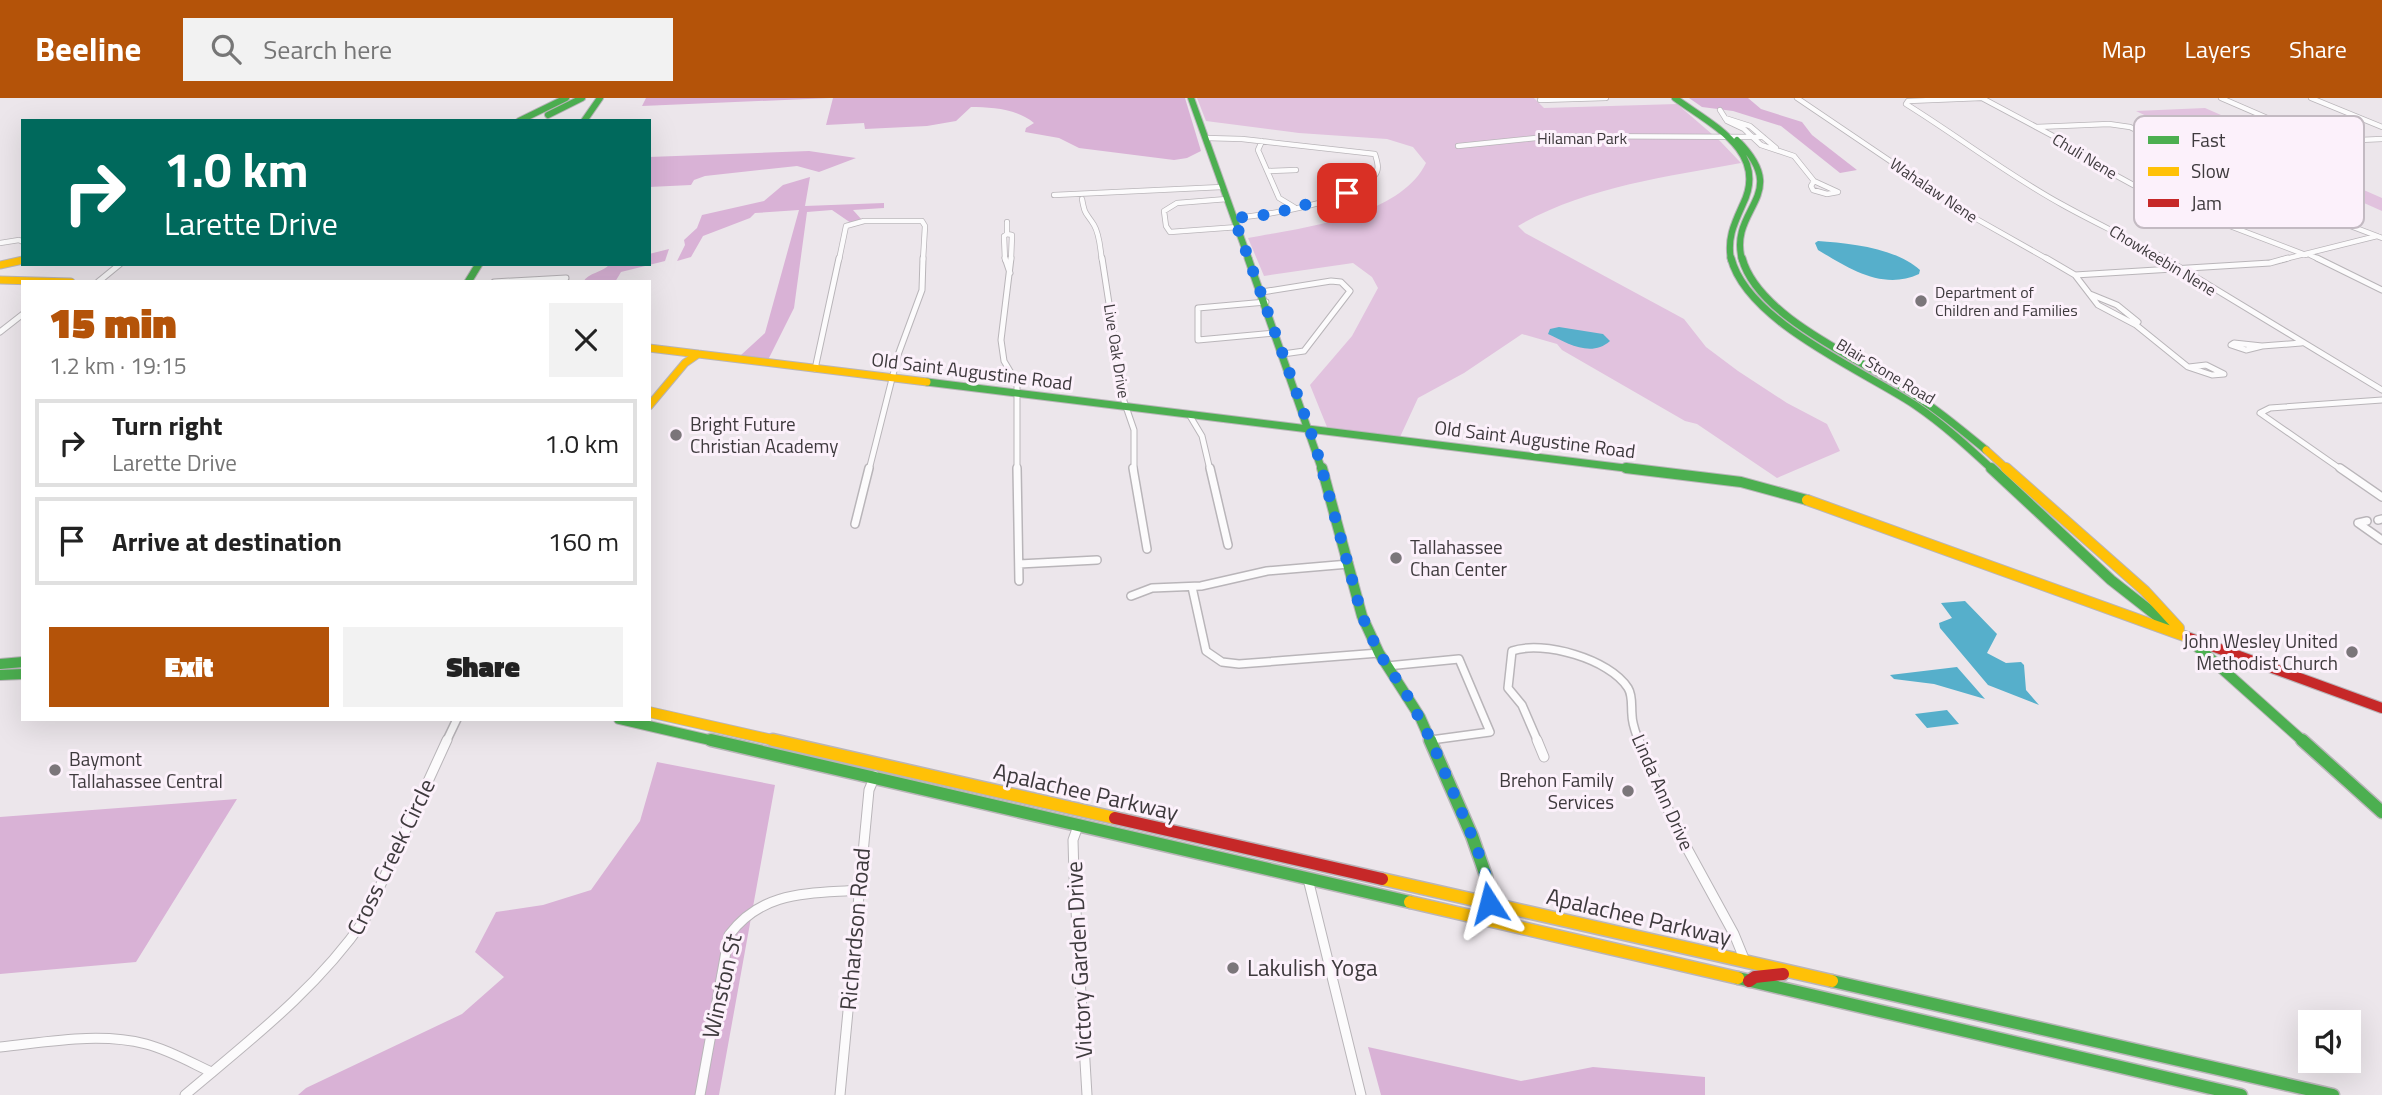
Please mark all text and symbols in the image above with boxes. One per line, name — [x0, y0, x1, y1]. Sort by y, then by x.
search box — [183, 18, 673, 81]
text: Beeline — [35, 24, 141, 74]
icon: search — [207, 30, 245, 68]
text: Search here — [263, 30, 392, 69]
text: Map — [2102, 31, 2147, 67]
text: Layers — [2185, 31, 2251, 67]
text: Share — [2289, 31, 2347, 67]
legend — [2134, 116, 2364, 228]
text: Fast — [2191, 125, 2226, 154]
street label: Hilaman Park — [1537, 126, 1627, 150]
street label: Chuli Nene — [2048, 127, 2122, 185]
text: 1.0 km — [164, 131, 309, 206]
icon: right — [49, 147, 140, 238]
street label: Wahalaw Nene — [1885, 152, 1983, 228]
text: Slow — [2191, 156, 2230, 185]
pin — [1317, 163, 1377, 223]
icon: arrive — [1328, 174, 1366, 212]
text: Jam — [2191, 188, 2222, 217]
text: Larette Drive — [164, 199, 338, 247]
street label: Chowkeebin Nene — [2105, 219, 2221, 301]
place label: Department of Children and Families — [1935, 280, 2078, 322]
text: 15 min — [49, 290, 176, 354]
marker: Department of Children and Families — [1913, 293, 1929, 309]
street label: Live Oak Drive — [1098, 302, 1136, 400]
button: close — [549, 303, 623, 377]
street label: Blair Stone Road — [1832, 332, 1940, 410]
street label: Old Saint Augustine Road — [870, 344, 1074, 397]
text: 1.2 km · 19:15 — [49, 348, 187, 383]
text: Turn right — [112, 406, 223, 445]
place label: Bright Future Christian Academy — [690, 409, 838, 460]
street label: Old Saint Augustine Road — [1433, 412, 1637, 465]
icon: right — [53, 424, 91, 462]
text: 1.0 km — [544, 424, 619, 463]
marker: Bright Future Christian Academy — [668, 427, 684, 443]
text: Larette Drive — [112, 445, 237, 480]
icon: arrive — [53, 522, 91, 560]
text: Arrive at destination — [112, 522, 342, 561]
text: 160 m — [548, 522, 619, 561]
place label: Tallahassee Chan Center — [1410, 532, 1508, 583]
marker: Tallahassee Chan Center — [1388, 550, 1404, 566]
place label: John Wesley United Methodist Church — [2183, 626, 2338, 677]
button: Exit — [49, 627, 329, 707]
button: Share — [343, 627, 623, 707]
marker: John Wesley United Methodist Church — [2344, 644, 2360, 660]
street label: Linda Ann Drive — [1625, 729, 1702, 855]
place label: Baymont Tallahassee Central — [69, 744, 223, 795]
street label: Apalachee Parkway — [990, 753, 1182, 830]
marker: Baymont Tallahassee Central — [47, 762, 63, 778]
place label: Brehon Family Services — [1499, 765, 1614, 816]
street label: Cross Creek Circle — [337, 773, 444, 941]
marker: Brehon Family Services — [1620, 783, 1636, 799]
street label: Richardson Road — [830, 846, 879, 1012]
street label: Victory Garden Drive — [1056, 860, 1101, 1060]
position arrow — [1452, 866, 1526, 940]
street label: Apalachee Parkway — [1543, 878, 1735, 955]
street label: Winston St — [692, 930, 751, 1042]
place label: Lakulish Yoga — [1247, 950, 1378, 985]
marker: Lakulish Yoga — [1225, 960, 1241, 976]
map controls — [2298, 1010, 2361, 1073]
button: sound — [2298, 1010, 2361, 1073]

